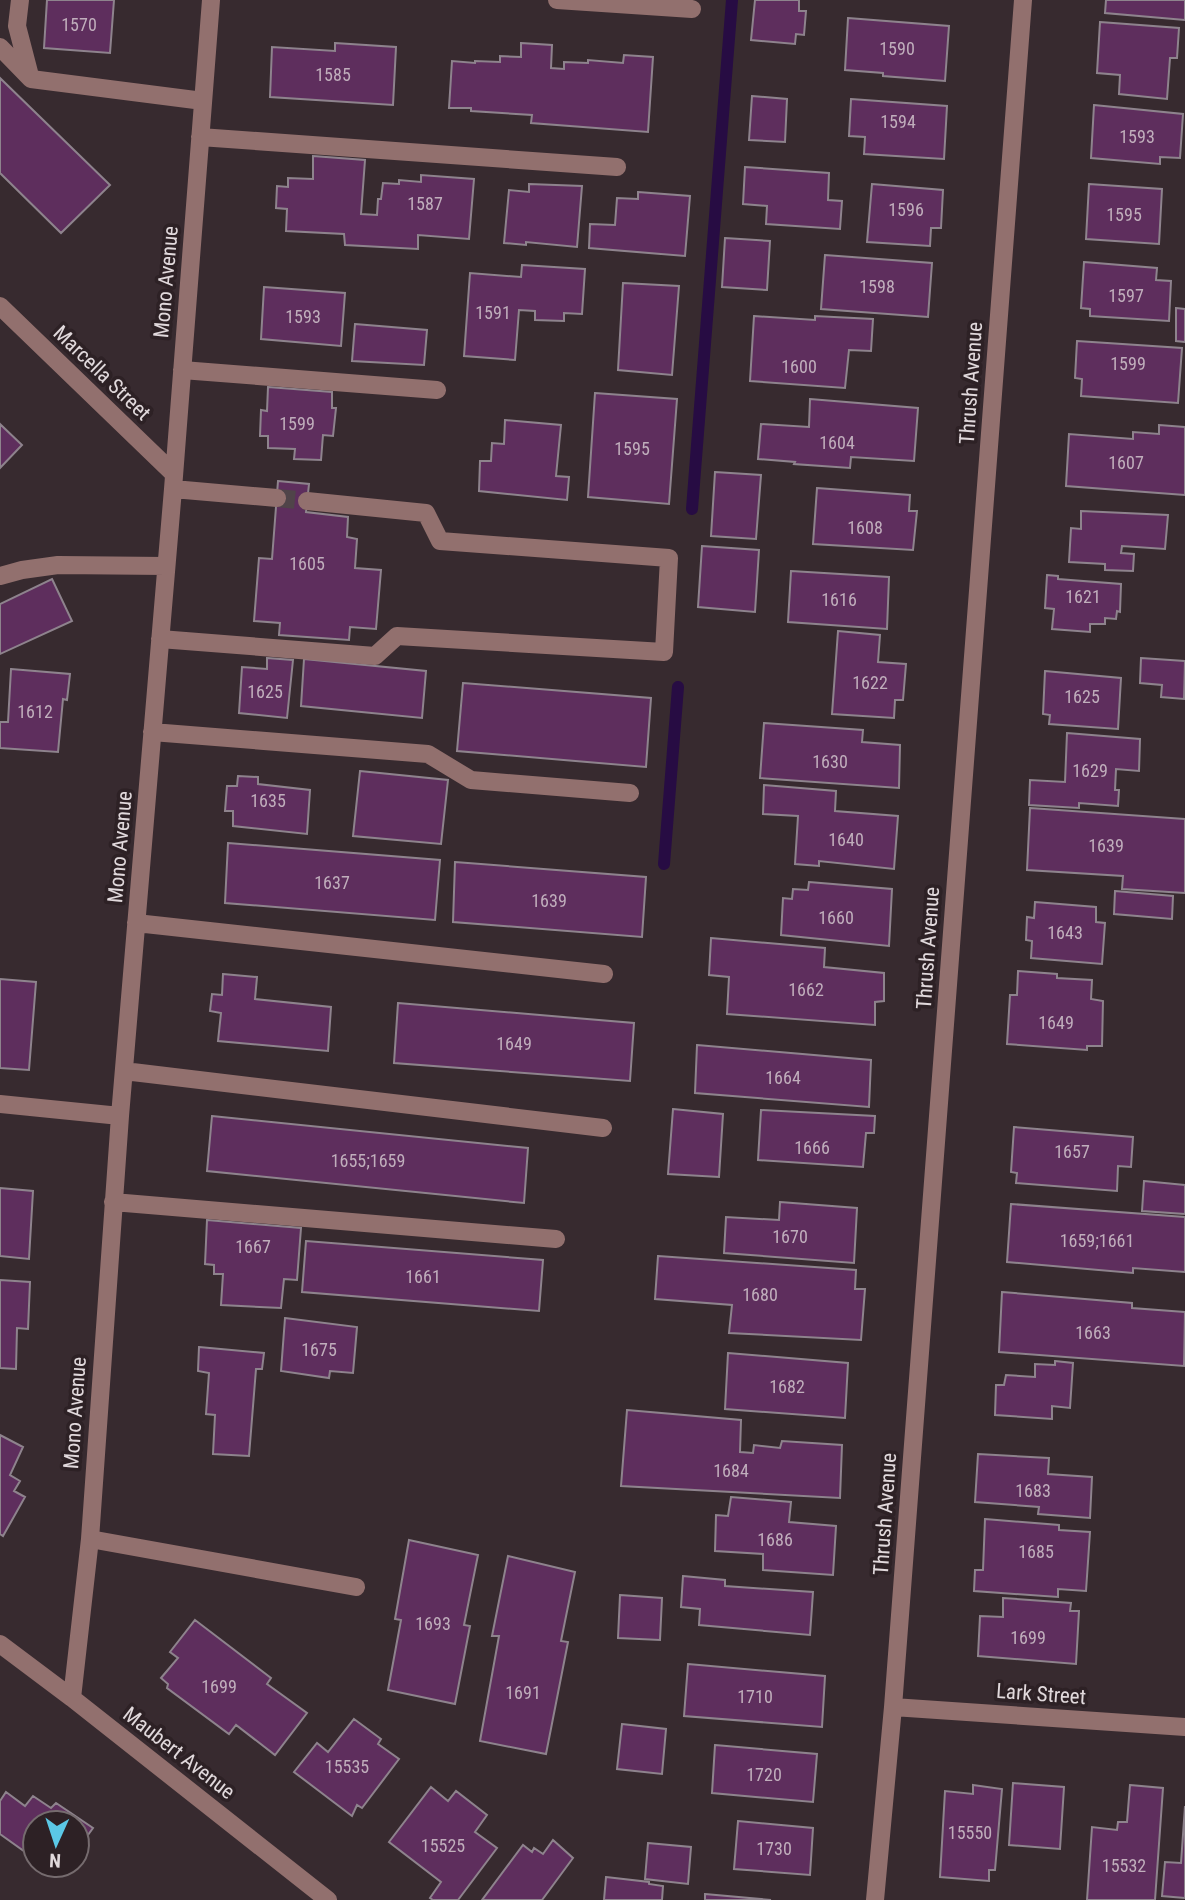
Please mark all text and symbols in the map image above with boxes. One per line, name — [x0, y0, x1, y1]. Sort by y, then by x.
house number: 1570 — [61, 14, 97, 35]
house number: 1590 — [879, 38, 915, 59]
house number: 1585 — [315, 64, 351, 85]
house number: 1594 — [880, 111, 916, 132]
house number: 1593 — [1119, 126, 1155, 147]
house number: 1587 — [407, 193, 443, 214]
house number: 1596 — [888, 199, 924, 220]
house number: 1595 — [1106, 204, 1142, 225]
street label: Mono Avenue — [149, 225, 183, 339]
house number: 1598 — [859, 276, 895, 297]
house number: 1597 — [1108, 285, 1144, 306]
house number: 1591 — [475, 302, 511, 323]
house number: 1593 — [285, 306, 321, 327]
street label: Marcella Street — [49, 321, 155, 425]
street label: Thrush Avenue — [955, 321, 987, 445]
house number: 1599 — [1110, 353, 1146, 374]
house number: 1600 — [781, 356, 817, 377]
house number: 1599 — [279, 413, 315, 434]
house number: 1604 — [819, 432, 855, 453]
house number: 1595 — [614, 438, 650, 459]
house number: 1607 — [1108, 452, 1144, 473]
house number: 1608 — [847, 517, 883, 538]
house number: 1605 — [289, 553, 325, 574]
house number: 1621 — [1065, 586, 1101, 607]
house number: 1616 — [821, 589, 857, 610]
house number: 1622 — [852, 672, 888, 693]
house number: 1625 — [247, 681, 283, 702]
house number: 1625 — [1064, 686, 1100, 707]
house number: 1612 — [17, 701, 53, 722]
house number: 1630 — [812, 751, 848, 772]
house number: 1629 — [1072, 760, 1108, 781]
street label: Mono Avenue — [103, 790, 137, 904]
house number: 1635 — [250, 790, 286, 811]
house number: 1640 — [828, 829, 864, 850]
house number: 1639 — [1088, 835, 1124, 856]
house number: 1637 — [314, 872, 350, 893]
street label: Thrush Avenue — [912, 886, 944, 1010]
house number: 1639 — [531, 890, 567, 911]
house number: 1660 — [818, 907, 854, 928]
house number: 1643 — [1047, 922, 1083, 943]
house number: 1662 — [788, 979, 824, 1000]
house number: 1649 — [1038, 1012, 1074, 1033]
house number: 1649 — [496, 1033, 532, 1054]
house number: 1664 — [765, 1067, 801, 1088]
house number: 1666 — [794, 1137, 830, 1158]
house number: 1657 — [1054, 1141, 1090, 1162]
house number: 1655;1659 — [331, 1150, 405, 1171]
house number: 1670 — [772, 1226, 808, 1247]
house number: 1659;1661 — [1060, 1230, 1134, 1251]
house number: 1667 — [235, 1236, 271, 1257]
house number: 1661 — [405, 1266, 441, 1287]
house number: 1680 — [742, 1284, 778, 1305]
house number: 1663 — [1075, 1322, 1111, 1343]
house number: 1675 — [301, 1339, 337, 1360]
street label: Mono Avenue — [59, 1356, 91, 1470]
house number: 1682 — [769, 1376, 805, 1397]
street label: Thrush Avenue — [869, 1452, 901, 1576]
house number: 1684 — [713, 1460, 749, 1481]
house number: 1683 — [1015, 1480, 1051, 1501]
house number: 1686 — [757, 1529, 793, 1550]
house number: 1685 — [1018, 1541, 1054, 1562]
house number: 1693 — [415, 1613, 451, 1634]
house number: 1699 — [1010, 1627, 1046, 1648]
house number: 1699 — [201, 1676, 237, 1697]
street label: Lark Street — [995, 1679, 1087, 1709]
house number: 1691 — [505, 1682, 541, 1703]
house number: 1710 — [737, 1686, 773, 1707]
street label: Maubert Avenue — [119, 1702, 240, 1804]
house number: 15535 — [325, 1756, 369, 1777]
house number: 1720 — [746, 1764, 782, 1785]
north arrow — [21, 1809, 91, 1879]
house number: 15550 — [948, 1822, 992, 1843]
house number: 15525 — [421, 1835, 465, 1856]
house number: 1730 — [756, 1838, 792, 1859]
text: N — [49, 1849, 62, 1872]
house number: 15532 — [1102, 1855, 1146, 1876]

